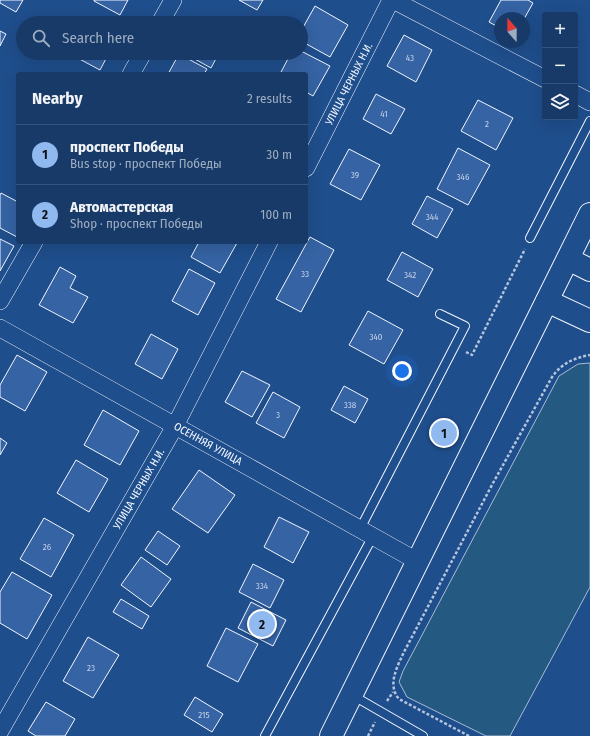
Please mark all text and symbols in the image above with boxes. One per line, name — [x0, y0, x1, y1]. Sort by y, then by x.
north arrow — [494, 12, 530, 48]
map controls — [542, 12, 578, 120]
button: + — [542, 12, 578, 48]
search box — [16, 16, 308, 60]
icon: search — [30, 27, 52, 49]
text: Search here — [62, 29, 134, 47]
street label: УЛИЦА ЧЕРНЫХ Н.И. — [322, 41, 375, 128]
button: − — [542, 48, 578, 84]
house number: 43 — [406, 53, 414, 63]
button: layers — [542, 84, 578, 120]
text: Nearby — [32, 88, 83, 109]
text: 2 results — [247, 91, 292, 106]
house number: 41 — [380, 109, 388, 119]
house number: 2 — [485, 119, 489, 129]
text: проспект Победы — [70, 138, 184, 156]
text: 1 — [42, 147, 48, 162]
text: 30 m — [266, 147, 292, 162]
text: Bus stop · проспект Победы — [70, 156, 222, 171]
house number: 39 — [351, 170, 359, 180]
house number: 346 — [457, 172, 470, 182]
text: Автомастерская — [70, 198, 173, 216]
text: 2 — [42, 207, 48, 222]
text: 100 m — [260, 207, 292, 222]
house number: 344 — [426, 212, 439, 222]
text: Shop · проспект Победы — [70, 216, 203, 231]
house number: 33 — [301, 269, 309, 279]
house number: 342 — [404, 270, 416, 280]
house number: 340 — [369, 332, 383, 342]
your location — [392, 361, 412, 381]
house number: 338 — [344, 400, 357, 410]
house number: 3 — [276, 410, 280, 420]
pin: 1 — [431, 418, 457, 448]
street label: ОСЕННЯЯ УЛИЦА — [171, 420, 245, 468]
street label: УЛИЦА ЧЕРНЫХ Н.И. — [110, 446, 167, 533]
house number: 26 — [43, 542, 52, 552]
house number: 334 — [256, 581, 269, 591]
pin: 2 — [249, 609, 275, 639]
house number: 23 — [87, 663, 95, 673]
house number: 215 — [198, 710, 210, 720]

